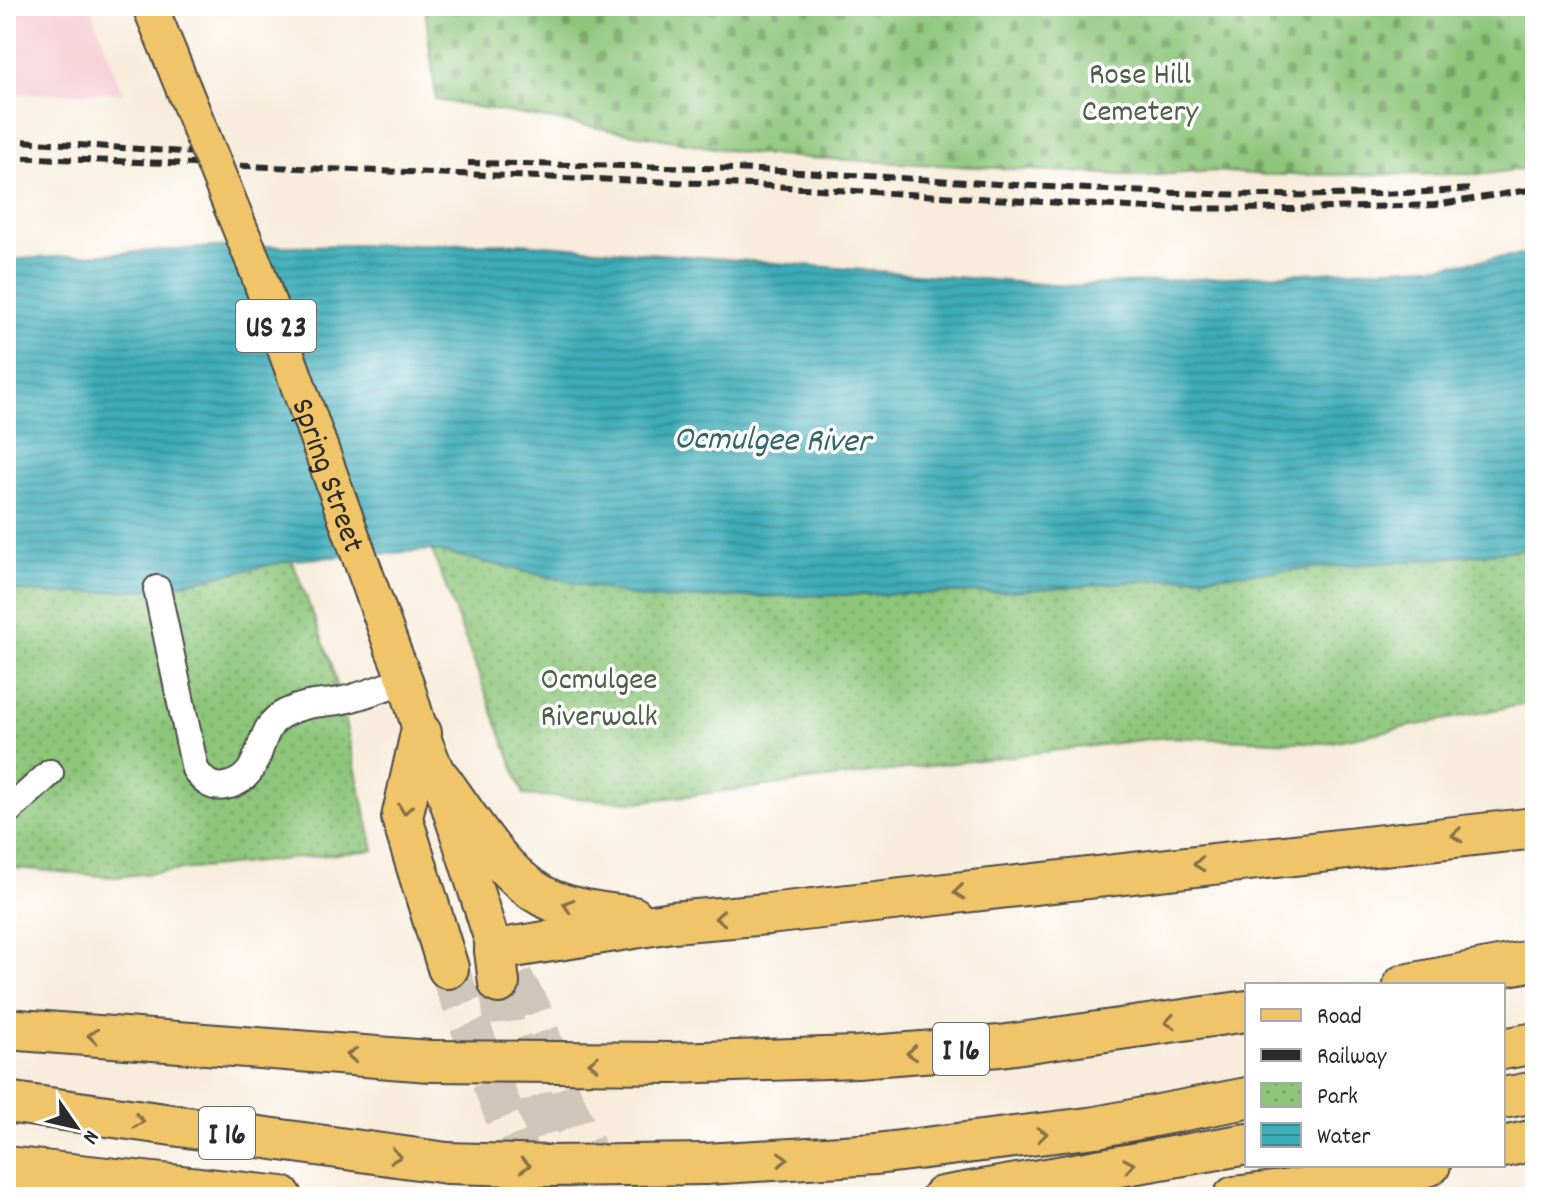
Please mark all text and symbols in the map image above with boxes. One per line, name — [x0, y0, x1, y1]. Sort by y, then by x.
park label: Rose Hill Cemetery — [1082, 54, 1199, 137]
road number: US 23 — [236, 300, 316, 352]
street label: Spring Street — [277, 393, 374, 560]
water label: Ocmulgee River — [673, 416, 874, 469]
park label: Ocmulgee Riverwalk — [540, 659, 658, 742]
one-way arrow — [397, 802, 414, 815]
one-way arrow — [1450, 827, 1463, 844]
one-way arrow — [1192, 855, 1205, 872]
one-way arrow — [952, 884, 965, 901]
one-way arrow — [561, 898, 575, 914]
one-way arrow — [713, 909, 726, 926]
legend — [1245, 983, 1505, 1167]
text: Road — [1317, 1001, 1362, 1035]
one-way arrow — [1163, 1013, 1177, 1030]
road number: I 16 — [933, 1023, 989, 1075]
one-way arrow — [86, 1028, 99, 1045]
text: Railway — [1317, 1041, 1388, 1075]
one-way arrow — [905, 1044, 918, 1061]
one-way arrow — [346, 1047, 359, 1064]
one-way arrow — [587, 1054, 600, 1072]
text: Park — [1317, 1081, 1358, 1115]
north arrow — [36, 1087, 116, 1167]
road number: I 16 — [199, 1107, 255, 1159]
one-way arrow — [133, 1112, 146, 1129]
text: Water — [1317, 1121, 1370, 1155]
text: N — [74, 1123, 106, 1150]
one-way arrow — [1036, 1125, 1049, 1142]
one-way arrow — [390, 1147, 403, 1164]
one-way arrow — [777, 1151, 790, 1168]
one-way arrow — [519, 1157, 532, 1174]
one-way arrow — [1122, 1157, 1136, 1174]

